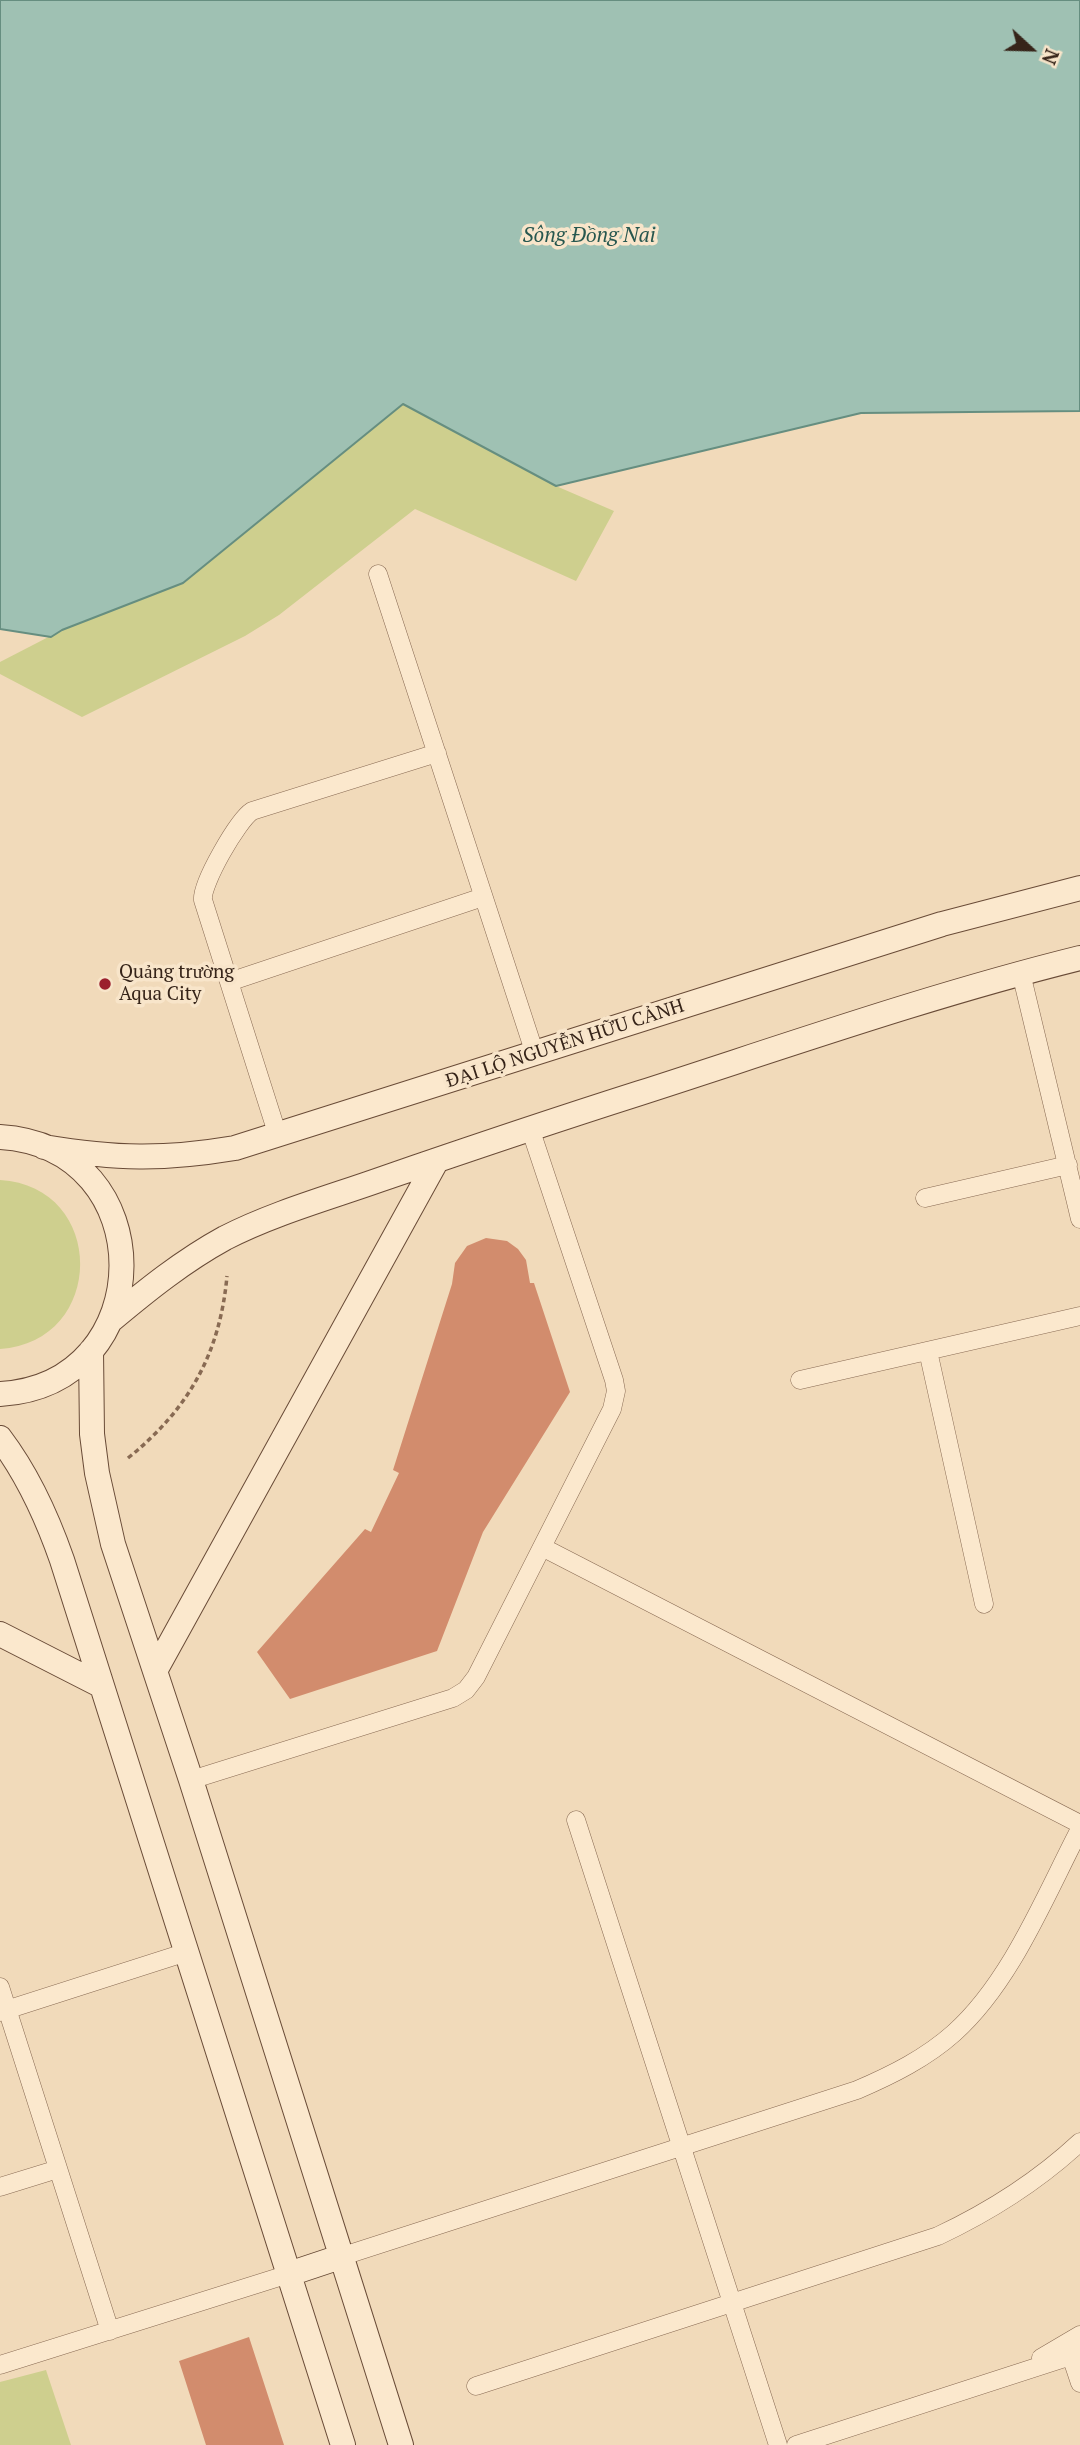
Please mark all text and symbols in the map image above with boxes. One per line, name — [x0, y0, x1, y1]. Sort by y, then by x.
north arrow — [996, 14, 1066, 84]
text: N — [1037, 46, 1065, 68]
water label: Sông Đồng Nai — [522, 223, 656, 249]
place label: Quảng trường Aqua City — [119, 962, 234, 1006]
marker: Quảng trường Aqua City — [97, 976, 113, 992]
street label: ĐẠI LỘ NGUYỄN HỮU CẢNH — [443, 995, 687, 1093]

